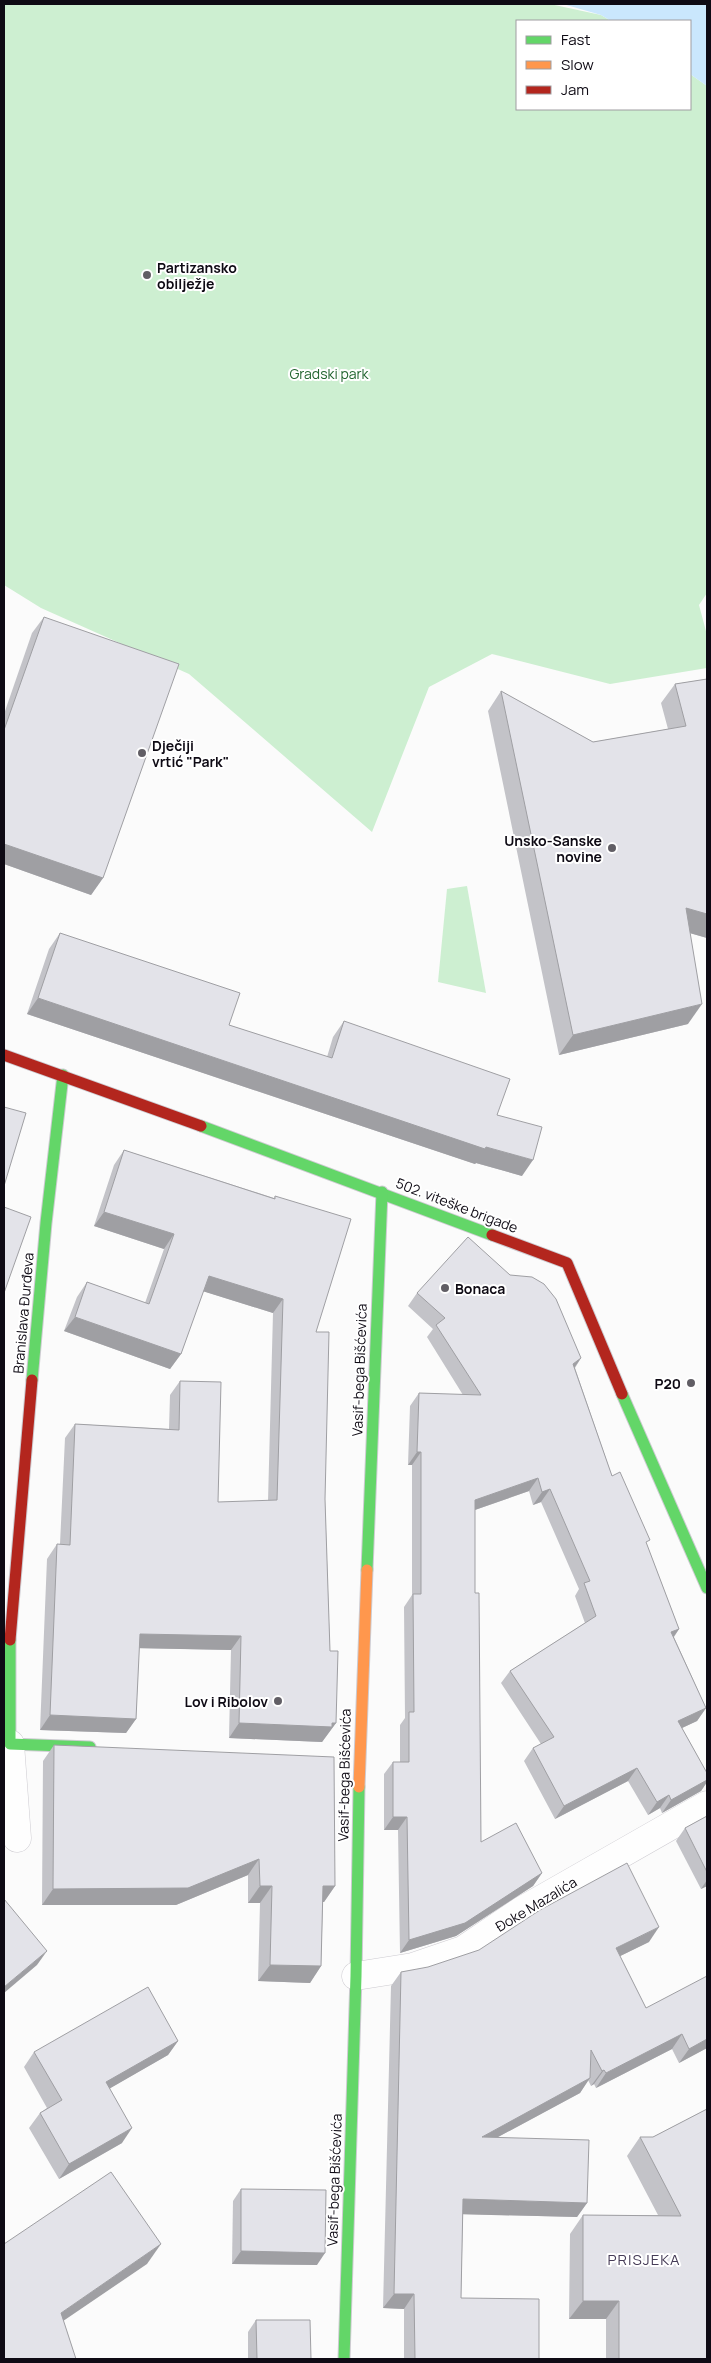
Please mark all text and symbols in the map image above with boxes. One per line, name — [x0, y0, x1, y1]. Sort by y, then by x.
legend — [516, 20, 691, 110]
text: Fast — [561, 29, 590, 50]
text: Slow — [561, 54, 594, 75]
text: Jam — [561, 79, 589, 100]
place label: Partizansko obilježje — [157, 258, 237, 293]
marker: Partizansko obilježje — [141, 269, 153, 281]
park label: Gradski park — [289, 364, 370, 383]
place label: Dječiji vrtić "Park" — [152, 736, 229, 771]
marker: Dječiji vrtić "Park" — [136, 747, 148, 759]
place label: Unsko-Sanske novine — [504, 831, 602, 866]
marker: Unsko-Sanske novine — [606, 842, 618, 854]
street label: 502. viteške brigade — [393, 1173, 521, 1237]
street label: Branislava Đurđeva — [8, 1252, 38, 1374]
place label: Bonaca — [455, 1279, 505, 1298]
marker: Bonaca — [439, 1282, 451, 1294]
street label: Vasif-bega Bišćevića — [347, 1303, 371, 1437]
place label: P20 — [655, 1374, 681, 1393]
marker: P20 — [685, 1377, 697, 1389]
place label: Lov i Ribolov — [184, 1692, 268, 1711]
marker: Lov i Ribolov — [272, 1695, 284, 1707]
street label: Vasif-bega Bišćevića — [333, 1708, 355, 1842]
street label: Đoke Mazalića — [492, 1872, 580, 1936]
street label: Vasif-bega Bišćevića — [322, 2113, 346, 2247]
district label: PRISJEKA — [607, 2249, 681, 2270]

